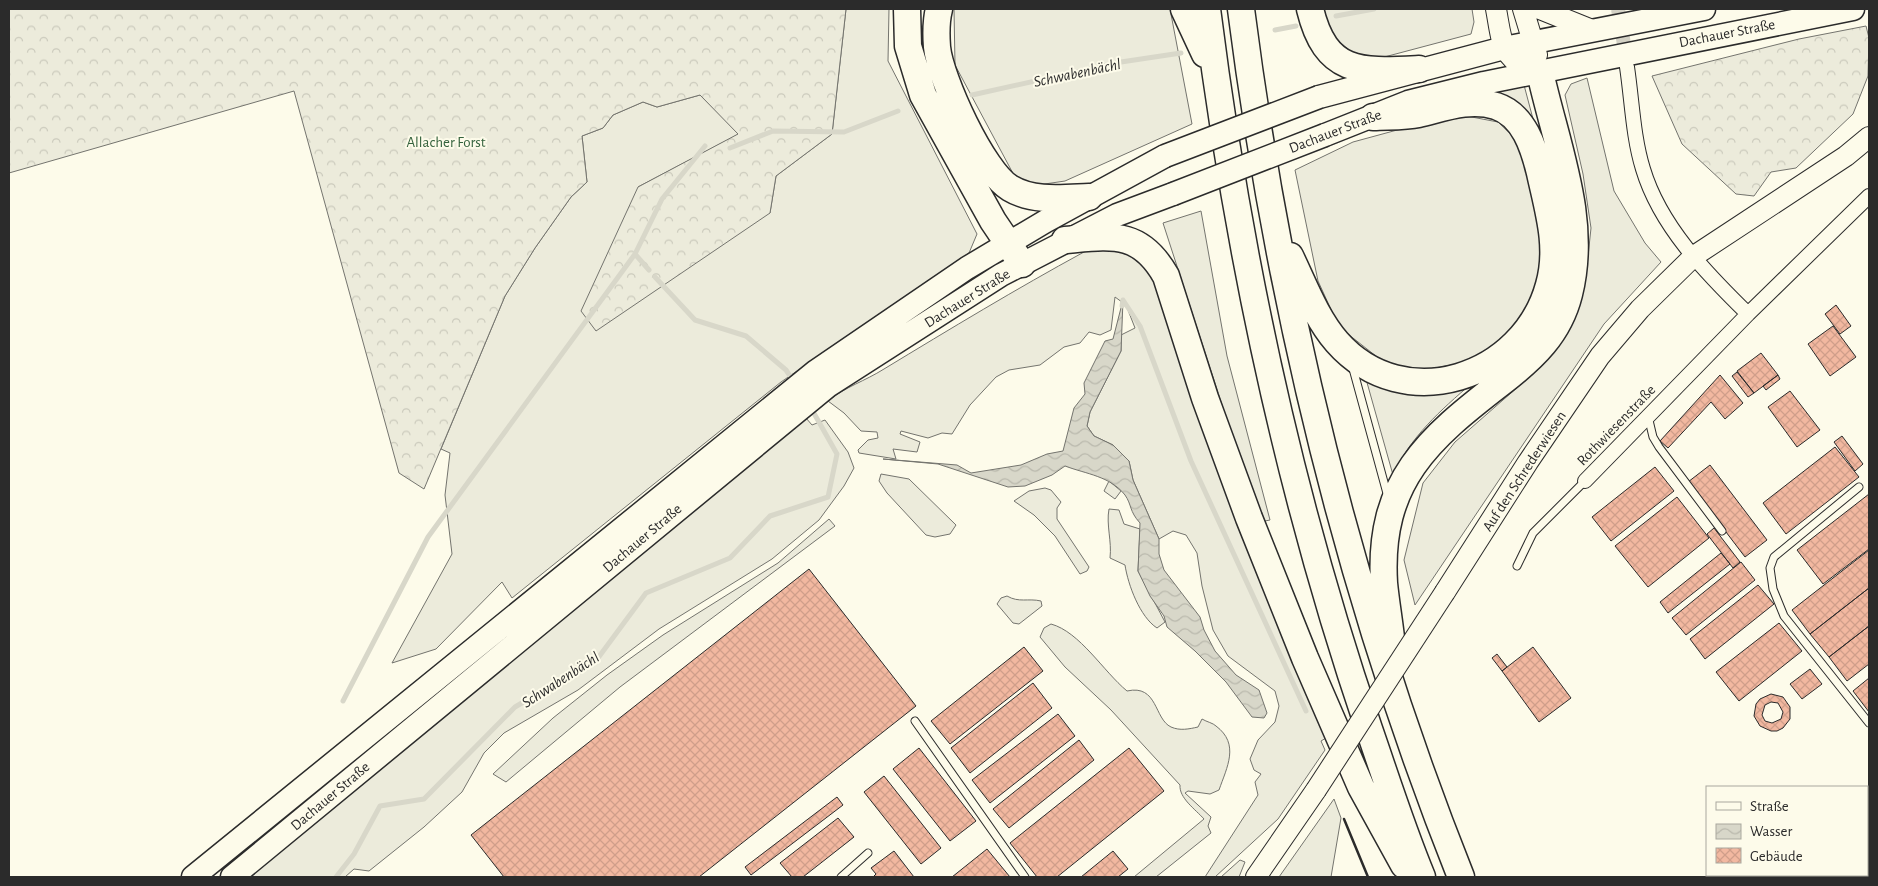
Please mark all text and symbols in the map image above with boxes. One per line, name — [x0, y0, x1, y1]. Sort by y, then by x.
street label: Dachauer Straße — [1678, 17, 1777, 50]
water label: Schwabenbächl — [1032, 56, 1122, 90]
street label: Dachauer Straße — [1287, 107, 1384, 156]
park label: Allacher Forst — [406, 135, 486, 150]
street label: Dachauer Straße — [922, 266, 1013, 331]
street label: Rothwiesenstraße — [1574, 382, 1658, 469]
street label: Auf den Schrederwiesen — [1480, 408, 1569, 534]
street label: Dachauer Straße — [600, 501, 685, 576]
water label: Schwabenbächl — [519, 649, 602, 711]
street label: Dachauer Straße — [288, 759, 373, 834]
legend — [1706, 786, 1868, 876]
text: Straße — [1750, 799, 1789, 814]
text: Wasser — [1750, 824, 1793, 839]
text: Gebäude — [1750, 849, 1803, 864]

